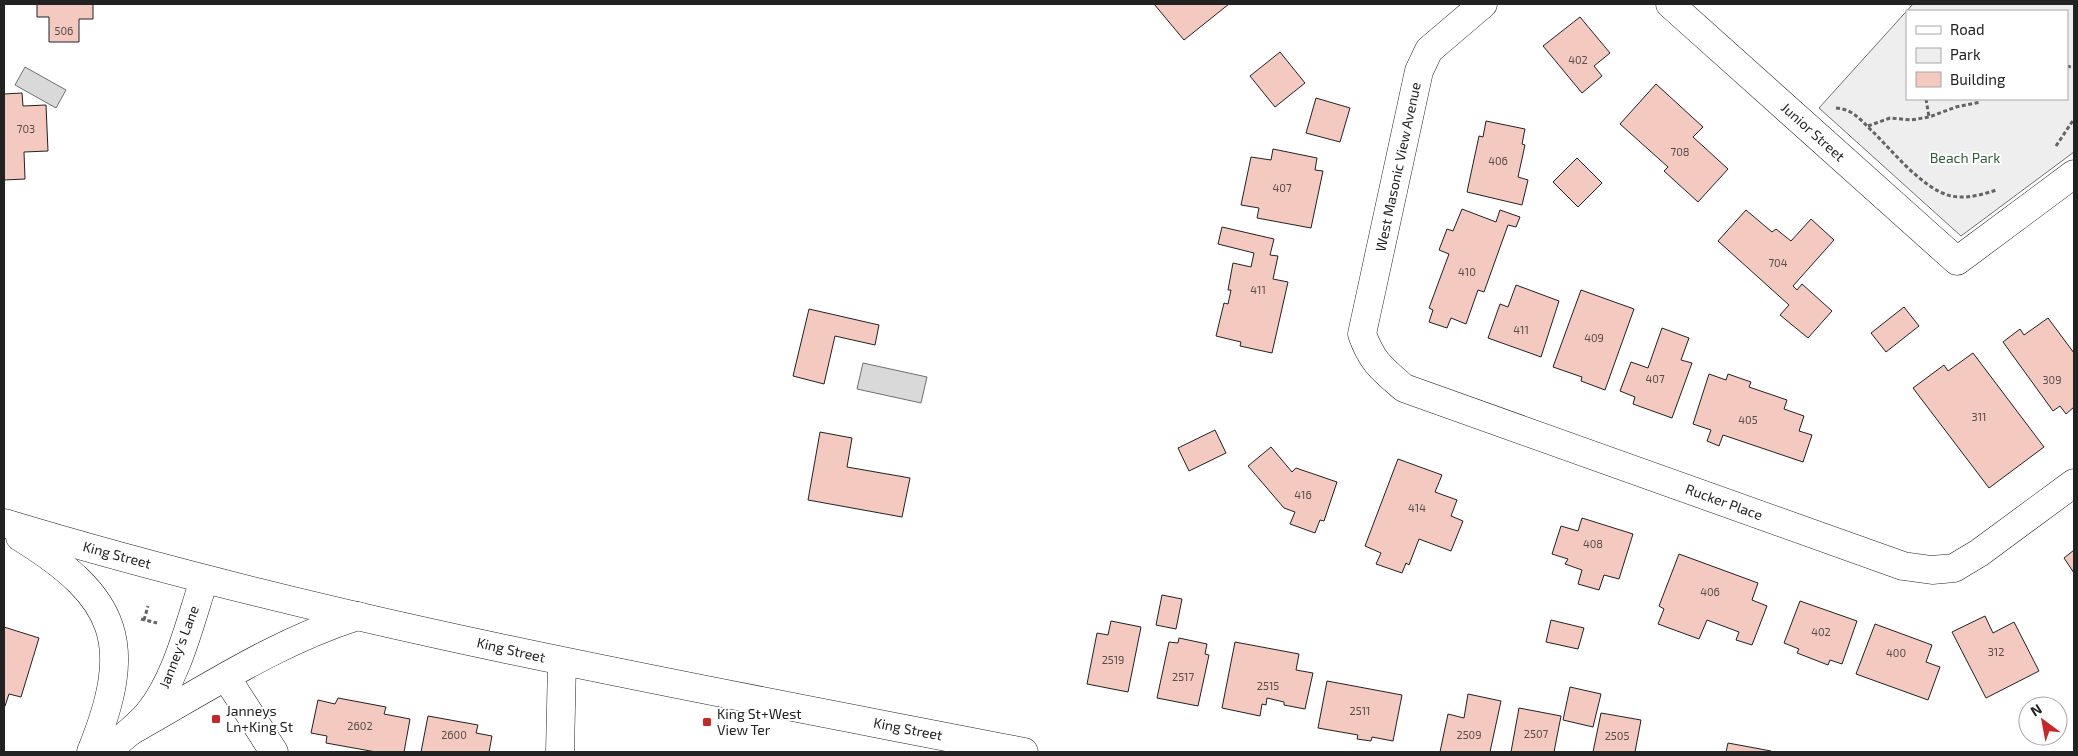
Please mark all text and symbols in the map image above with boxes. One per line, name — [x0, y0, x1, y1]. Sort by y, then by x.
legend — [1906, 10, 2068, 100]
text: Road — [1950, 20, 1985, 38]
house number: 506 — [55, 24, 73, 37]
text: Park — [1950, 45, 1981, 63]
house number: 402 — [1568, 53, 1588, 66]
text: Building — [1950, 70, 2006, 88]
street label: West Masonic View Avenue — [1371, 81, 1424, 253]
street label: Junior Street — [1778, 99, 1849, 165]
house number: 703 — [17, 122, 35, 135]
house number: 708 — [1671, 145, 1689, 158]
park label: Beach Park — [1930, 149, 2000, 166]
house number: 406 — [1488, 154, 1508, 167]
house number: 407 — [1272, 181, 1292, 194]
house number: 704 — [1768, 256, 1788, 269]
house number: 410 — [1458, 265, 1476, 278]
house number: 411 — [1250, 283, 1266, 296]
house number: 411 — [1513, 323, 1529, 336]
house number: 409 — [1584, 331, 1604, 344]
house number: 407 — [1645, 372, 1665, 385]
house number: 309 — [2042, 373, 2062, 386]
house number: 311 — [1972, 410, 1986, 423]
house number: 405 — [1738, 413, 1758, 426]
street label: Rucker Place — [1683, 480, 1765, 523]
house number: 416 — [1294, 488, 1312, 501]
house number: 414 — [1408, 501, 1426, 514]
street label: King Street — [81, 537, 153, 572]
house number: 408 — [1583, 537, 1603, 550]
house number: 406 — [1700, 585, 1720, 598]
street label: Janney's Lane — [155, 603, 202, 691]
house number: 402 — [1811, 625, 1831, 638]
street label: King Street — [475, 633, 547, 666]
house number: 312 — [1988, 645, 2004, 658]
house number: 400 — [1886, 646, 1906, 659]
house number: 2519 — [1102, 653, 1124, 666]
house number: 2517 — [1172, 670, 1194, 683]
house number: 2515 — [1257, 679, 1279, 692]
north arrow — [2018, 696, 2068, 746]
text: N — [2027, 700, 2045, 719]
place label: Janneys Ln+King St — [226, 702, 293, 735]
house number: 2511 — [1350, 704, 1370, 717]
place label: King St+West View Ter — [717, 705, 802, 738]
marker: Janneys Ln+King St — [210, 713, 222, 725]
street label: King Street — [872, 714, 944, 744]
marker: King St+West View Ter — [701, 716, 713, 728]
house number: 2602 — [347, 719, 373, 732]
house number: 2507 — [1524, 727, 1549, 740]
house number: 2600 — [441, 728, 467, 741]
house number: 2509 — [1456, 728, 1482, 741]
house number: 2505 — [1605, 729, 1629, 742]

